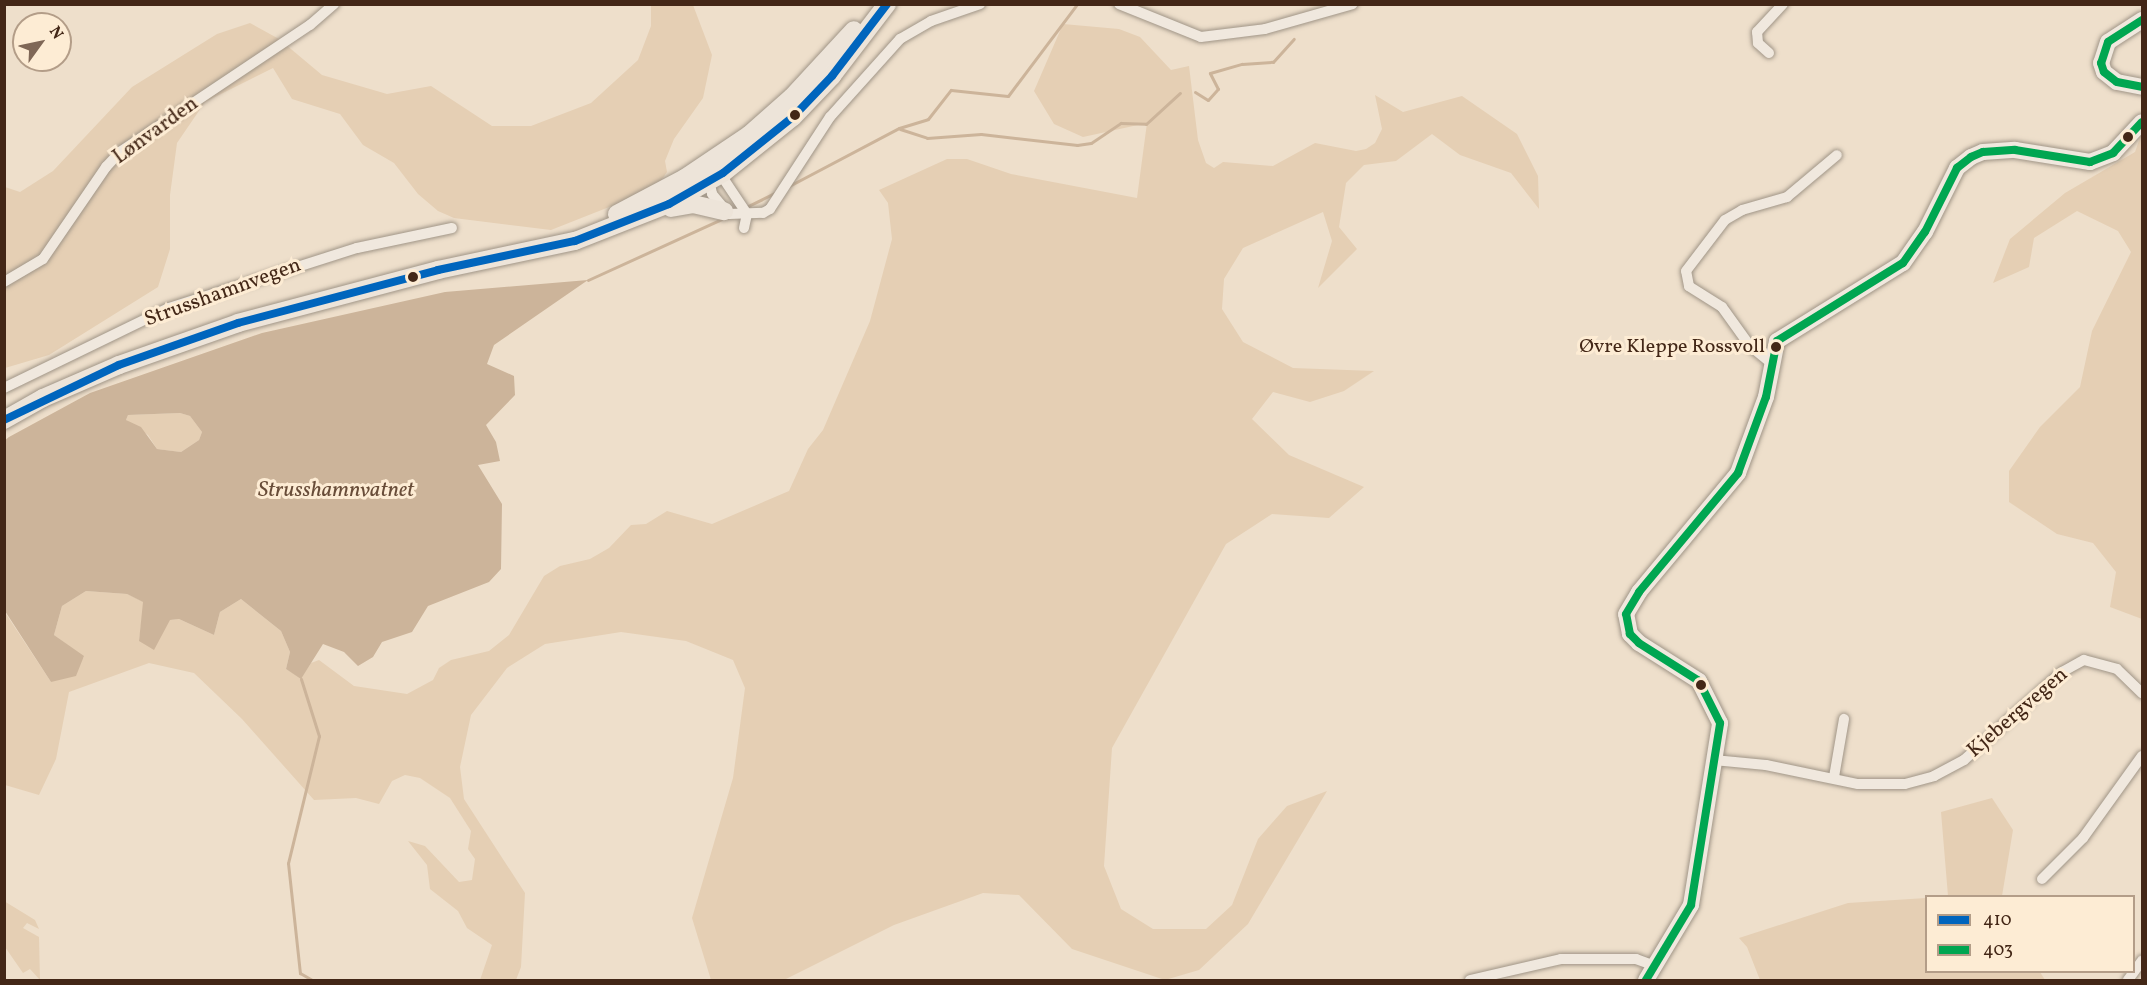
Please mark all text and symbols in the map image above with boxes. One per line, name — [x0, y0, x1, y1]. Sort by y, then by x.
north arrow — [12, 12, 72, 72]
text: N — [43, 22, 68, 44]
street label: Lønvarden — [108, 92, 204, 170]
unlabelled marker — [789, 109, 801, 121]
unlabelled marker — [2122, 131, 2134, 143]
street label: Strusshamnvegen — [141, 253, 305, 333]
unlabelled marker — [407, 271, 419, 283]
place label: Øvre Kleppe Rossvoll — [1579, 335, 1765, 359]
marker: Øvre Kleppe Rossvoll — [1770, 341, 1782, 353]
water label: Strusshamnvatnet — [258, 478, 414, 504]
street label: Kjebergvegen — [1963, 662, 2073, 764]
unlabelled marker — [1695, 679, 1707, 691]
legend — [1925, 895, 2135, 973]
text: 410 — [1983, 908, 2012, 933]
text: 403 — [1983, 938, 2013, 963]

